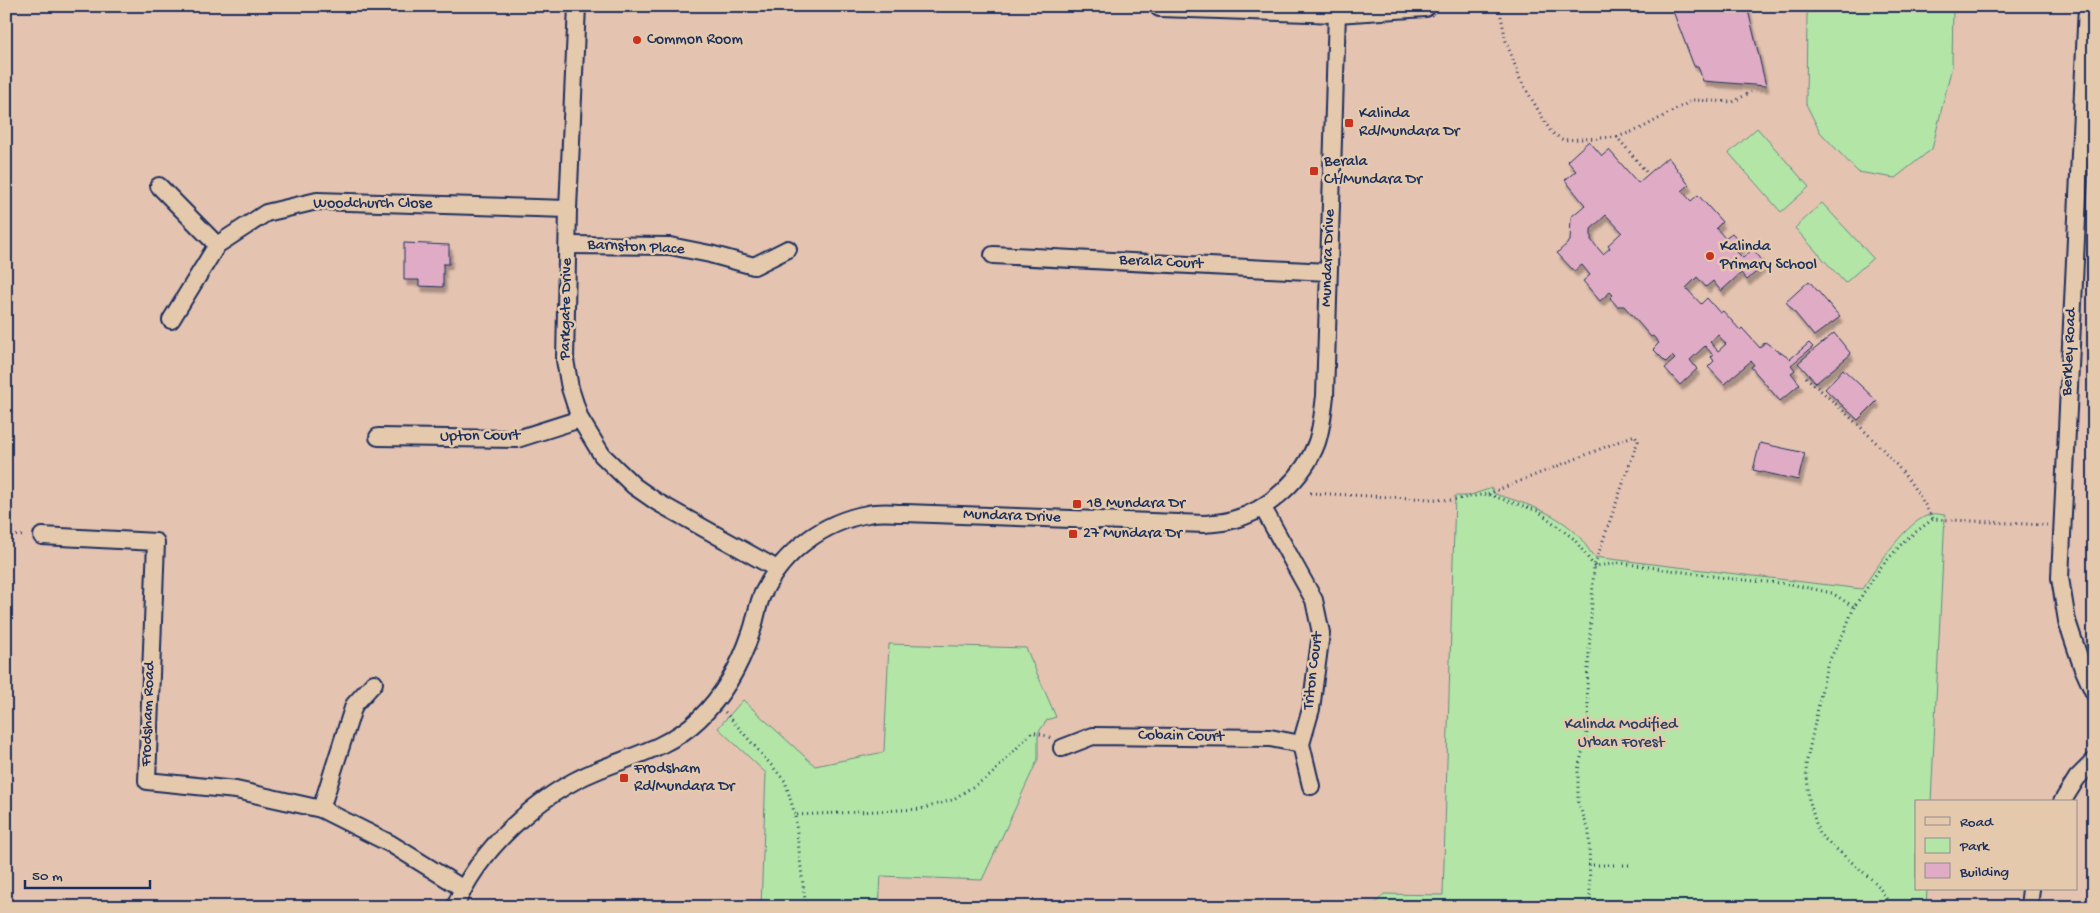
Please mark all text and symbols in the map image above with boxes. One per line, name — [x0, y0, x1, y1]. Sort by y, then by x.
place label: Common Room — [647, 31, 743, 50]
marker: Common Room — [631, 34, 643, 46]
place label: Kalinda Rd/Mundara Dr — [1359, 105, 1461, 142]
marker: Kalinda Rd/Mundara Dr — [1343, 117, 1355, 129]
place label: Berala Ct/Mundara Dr — [1323, 153, 1423, 190]
marker: Berala Ct/Mundara Dr — [1308, 165, 1320, 177]
street label: Woodchurch Close — [313, 195, 433, 214]
street label: Mundara Drive — [1318, 208, 1340, 307]
street label: Barnston Place — [586, 236, 686, 260]
place label: Kalinda Primary School — [1719, 238, 1817, 275]
marker: Kalinda Primary School — [1704, 250, 1716, 262]
street label: Berala Court — [1118, 251, 1205, 275]
street label: Parkgate Drive — [557, 257, 577, 361]
street label: Berkley Road — [2058, 306, 2082, 397]
street label: Upton Court — [440, 427, 522, 447]
place label: 18 Mundara Dr — [1086, 495, 1186, 514]
marker: 18 Mundara Dr — [1071, 498, 1083, 510]
street label: Mundara Drive — [963, 506, 1062, 528]
place label: 27 Mundara Dr — [1083, 525, 1183, 544]
marker: 27 Mundara Dr — [1067, 528, 1079, 540]
street label: Triton Court — [1300, 630, 1328, 712]
street label: Frodsham Road — [138, 660, 160, 768]
park label: Kalinda Modified Urban Forest — [1565, 716, 1679, 753]
street label: Cobain Court — [1138, 727, 1226, 747]
place label: Frodsham Rd/Mundara Dr — [633, 760, 736, 797]
marker: Frodsham Rd/Mundara Dr — [618, 772, 630, 784]
legend — [1915, 800, 2078, 890]
text: Road — [1960, 814, 1994, 832]
text: Park — [1959, 838, 1990, 856]
scale bar — [25, 858, 150, 890]
text: Building — [1959, 864, 2009, 882]
text: 50 m — [32, 868, 63, 886]

